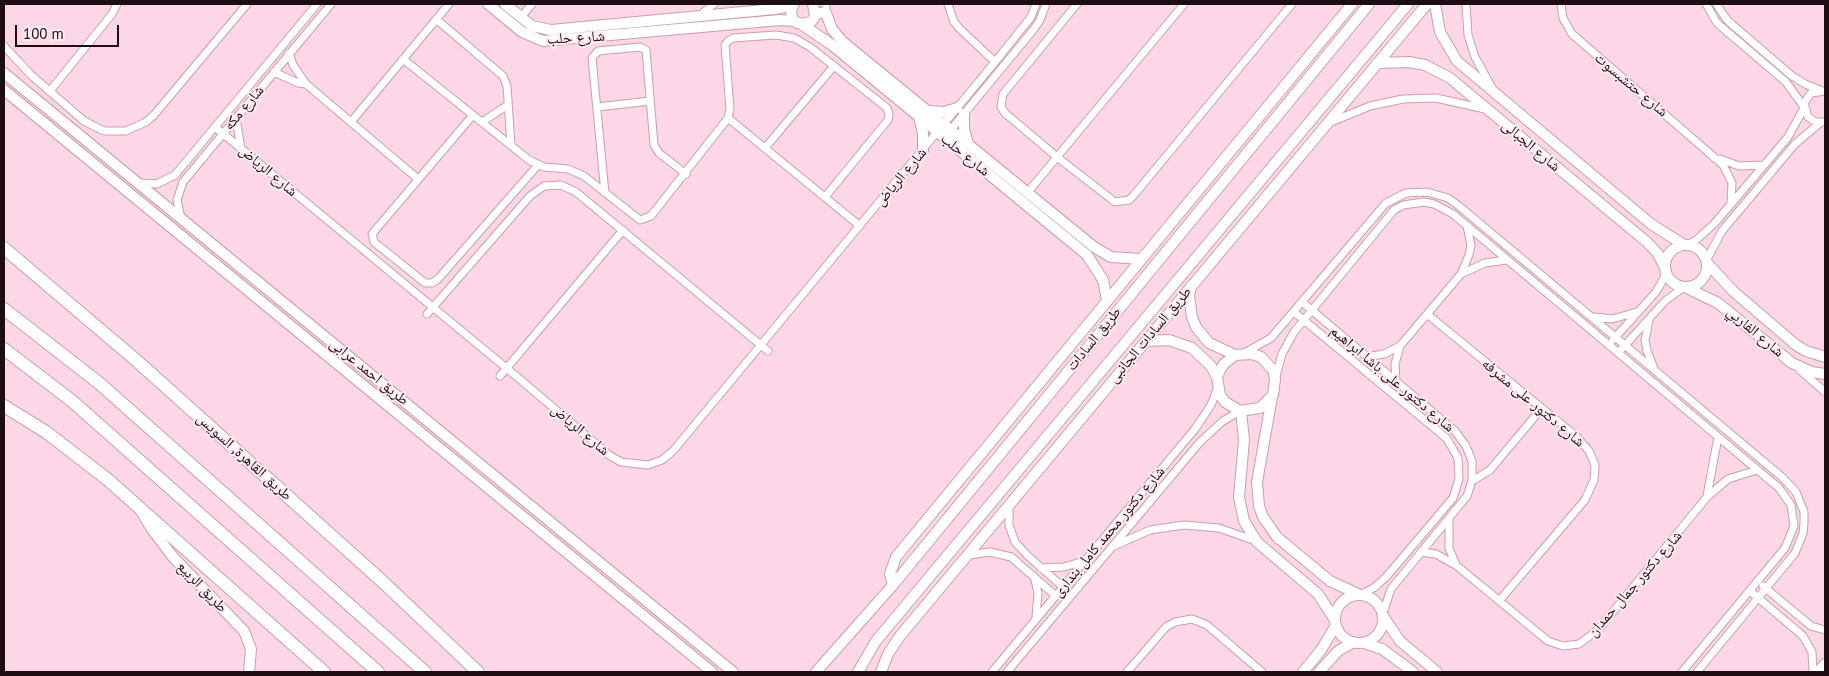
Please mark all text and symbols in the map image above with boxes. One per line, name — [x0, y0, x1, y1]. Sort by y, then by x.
scale bar — [18, 15, 121, 47]
text: 100 m — [23, 24, 64, 43]
street label: شارع حلب — [547, 27, 605, 49]
street label: شارع حتشبسوت — [1591, 49, 1671, 121]
street label: شارع مكه — [220, 82, 268, 134]
street label: شارع الجبالى — [1498, 116, 1564, 176]
street label: شارع حلب — [937, 130, 993, 180]
street label: شارع الرياض — [235, 141, 301, 201]
street label: شارع الرياض — [871, 144, 931, 210]
street label: طريق السادات الجانبى — [1105, 283, 1195, 387]
street label: شارع الفاربي — [1723, 303, 1787, 361]
street label: طريق السادات — [1063, 304, 1125, 374]
street label: شارع دكتور على باشا ابراهيم — [1326, 322, 1458, 436]
street label: طريق احمد عرابى — [326, 335, 412, 409]
street label: شارع دكتور على مشرفه — [1478, 355, 1588, 451]
street label: شارع الرياض — [547, 400, 613, 460]
street label: طريق القاهرة, السويس — [193, 409, 295, 505]
street label: شارع دكتور محمد كامل بندارى — [1049, 463, 1169, 601]
street label: شارع دكتور جمال حمدان — [1584, 527, 1686, 641]
street label: طريق الربيع — [173, 558, 231, 616]

